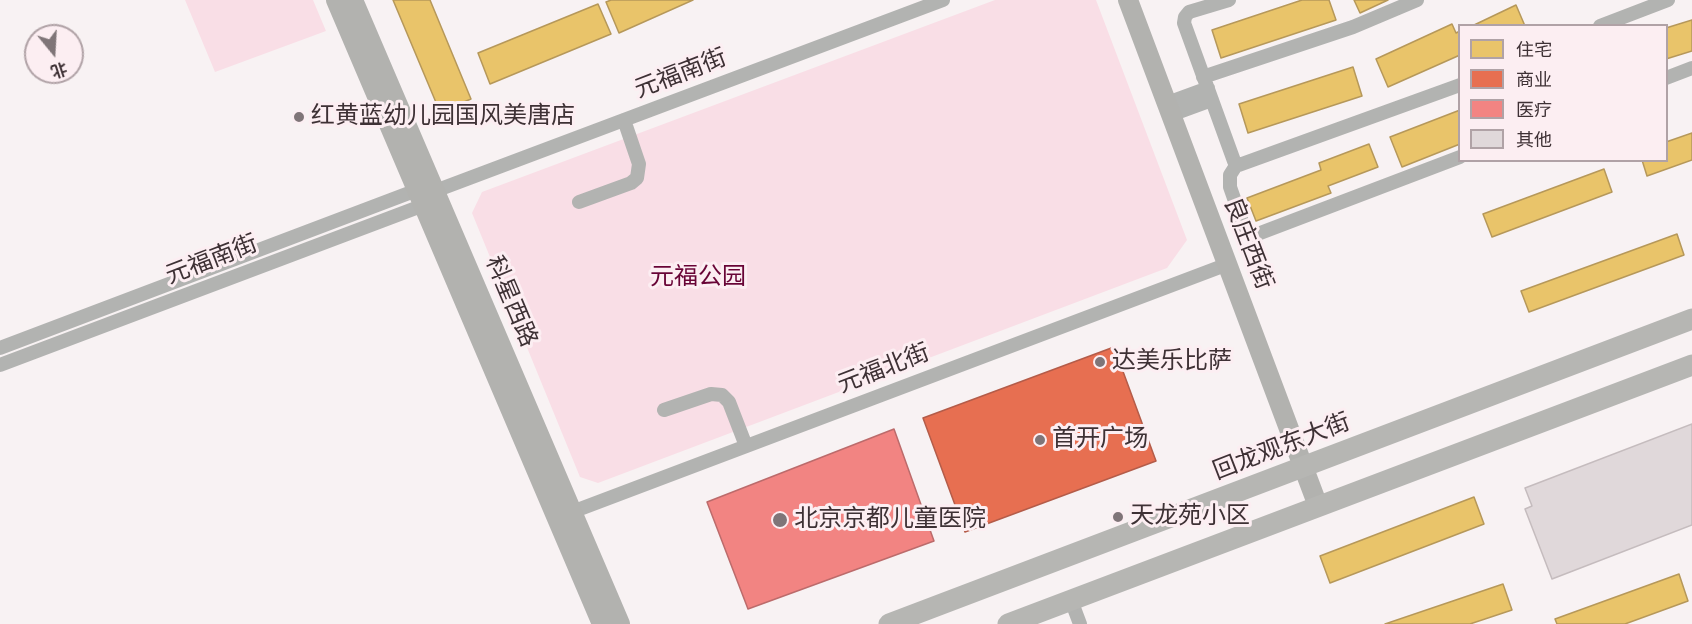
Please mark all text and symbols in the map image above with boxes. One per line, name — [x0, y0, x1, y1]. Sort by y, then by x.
north arrow — [24, 24, 84, 84]
legend — [1458, 24, 1668, 162]
text: 住宅 — [1516, 37, 1552, 63]
street label: 元福南街 — [631, 44, 731, 106]
text: 北 — [48, 56, 70, 83]
text: 商业 — [1516, 67, 1552, 93]
text: 医疗 — [1516, 97, 1552, 123]
place label: 红黄蓝幼儿园国风美唐店 — [311, 103, 575, 131]
marker: 红黄蓝幼儿园国风美唐店 — [292, 110, 306, 124]
text: 其他 — [1516, 127, 1552, 153]
street label: 良庄西街 — [1216, 194, 1278, 294]
street label: 元福南街 — [162, 230, 262, 292]
street label: 科星西路 — [478, 252, 542, 352]
park label: 元福公园 — [650, 264, 746, 292]
street label: 元福北街 — [834, 339, 934, 401]
place label: 达美乐比萨 — [1112, 348, 1232, 376]
marker: 达美乐比萨 — [1093, 355, 1107, 369]
street label: 回龙观东大街 — [1210, 409, 1354, 487]
place label: 首开广场 — [1052, 426, 1148, 454]
marker: 首开广场 — [1033, 433, 1047, 447]
place label: 天龙苑小区 — [1130, 503, 1250, 531]
place label: 北京京都儿童医院 — [794, 506, 986, 534]
marker: 天龙苑小区 — [1111, 510, 1125, 524]
marker: 北京京都儿童医院 — [771, 511, 789, 529]

